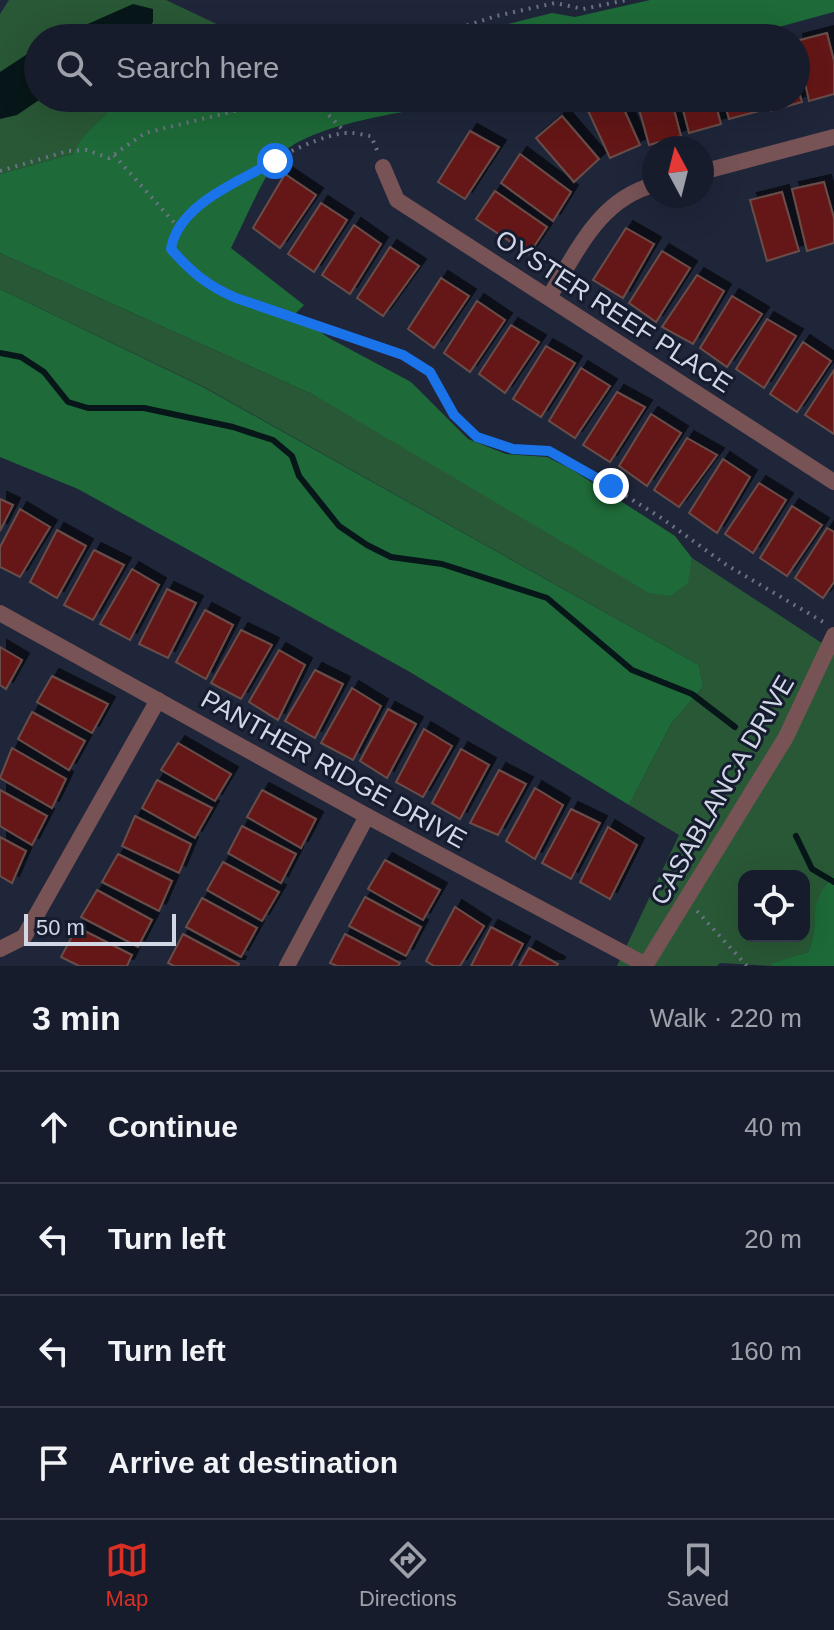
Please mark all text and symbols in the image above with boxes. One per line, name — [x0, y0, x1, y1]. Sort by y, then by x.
search box — [24, 24, 810, 112]
icon: search — [52, 46, 96, 90]
text: Search here — [116, 51, 279, 84]
north arrow — [642, 136, 714, 208]
route start — [257, 143, 293, 179]
street label: OYSTER REEF PLACE — [490, 223, 738, 399]
route end — [593, 468, 629, 504]
street label: CASABLANCA DRIVE — [644, 670, 800, 910]
street label: PANTHER RIDGE DRIVE — [196, 684, 472, 854]
map controls — [738, 870, 810, 942]
button: locate — [738, 870, 810, 942]
scale bar — [24, 910, 176, 946]
text: 50 m — [36, 915, 85, 940]
text: 3 min — [32, 999, 121, 1037]
text: Walk · 220 m — [650, 1003, 802, 1033]
icon: ahead — [32, 1105, 76, 1149]
text: Continue — [108, 1110, 238, 1143]
text: 40 m — [744, 1112, 802, 1142]
icon: left — [32, 1217, 76, 1261]
text: Turn left — [108, 1222, 226, 1255]
text: 20 m — [744, 1224, 802, 1254]
icon: left — [32, 1329, 76, 1373]
text: Turn left — [108, 1334, 226, 1367]
text: 160 m — [730, 1336, 802, 1366]
icon: arrive — [32, 1441, 76, 1485]
text: Arrive at destination — [108, 1446, 398, 1479]
tab: Map — [105, 1538, 149, 1612]
tab: Directions — [359, 1538, 457, 1612]
tab: Saved — [667, 1538, 729, 1612]

